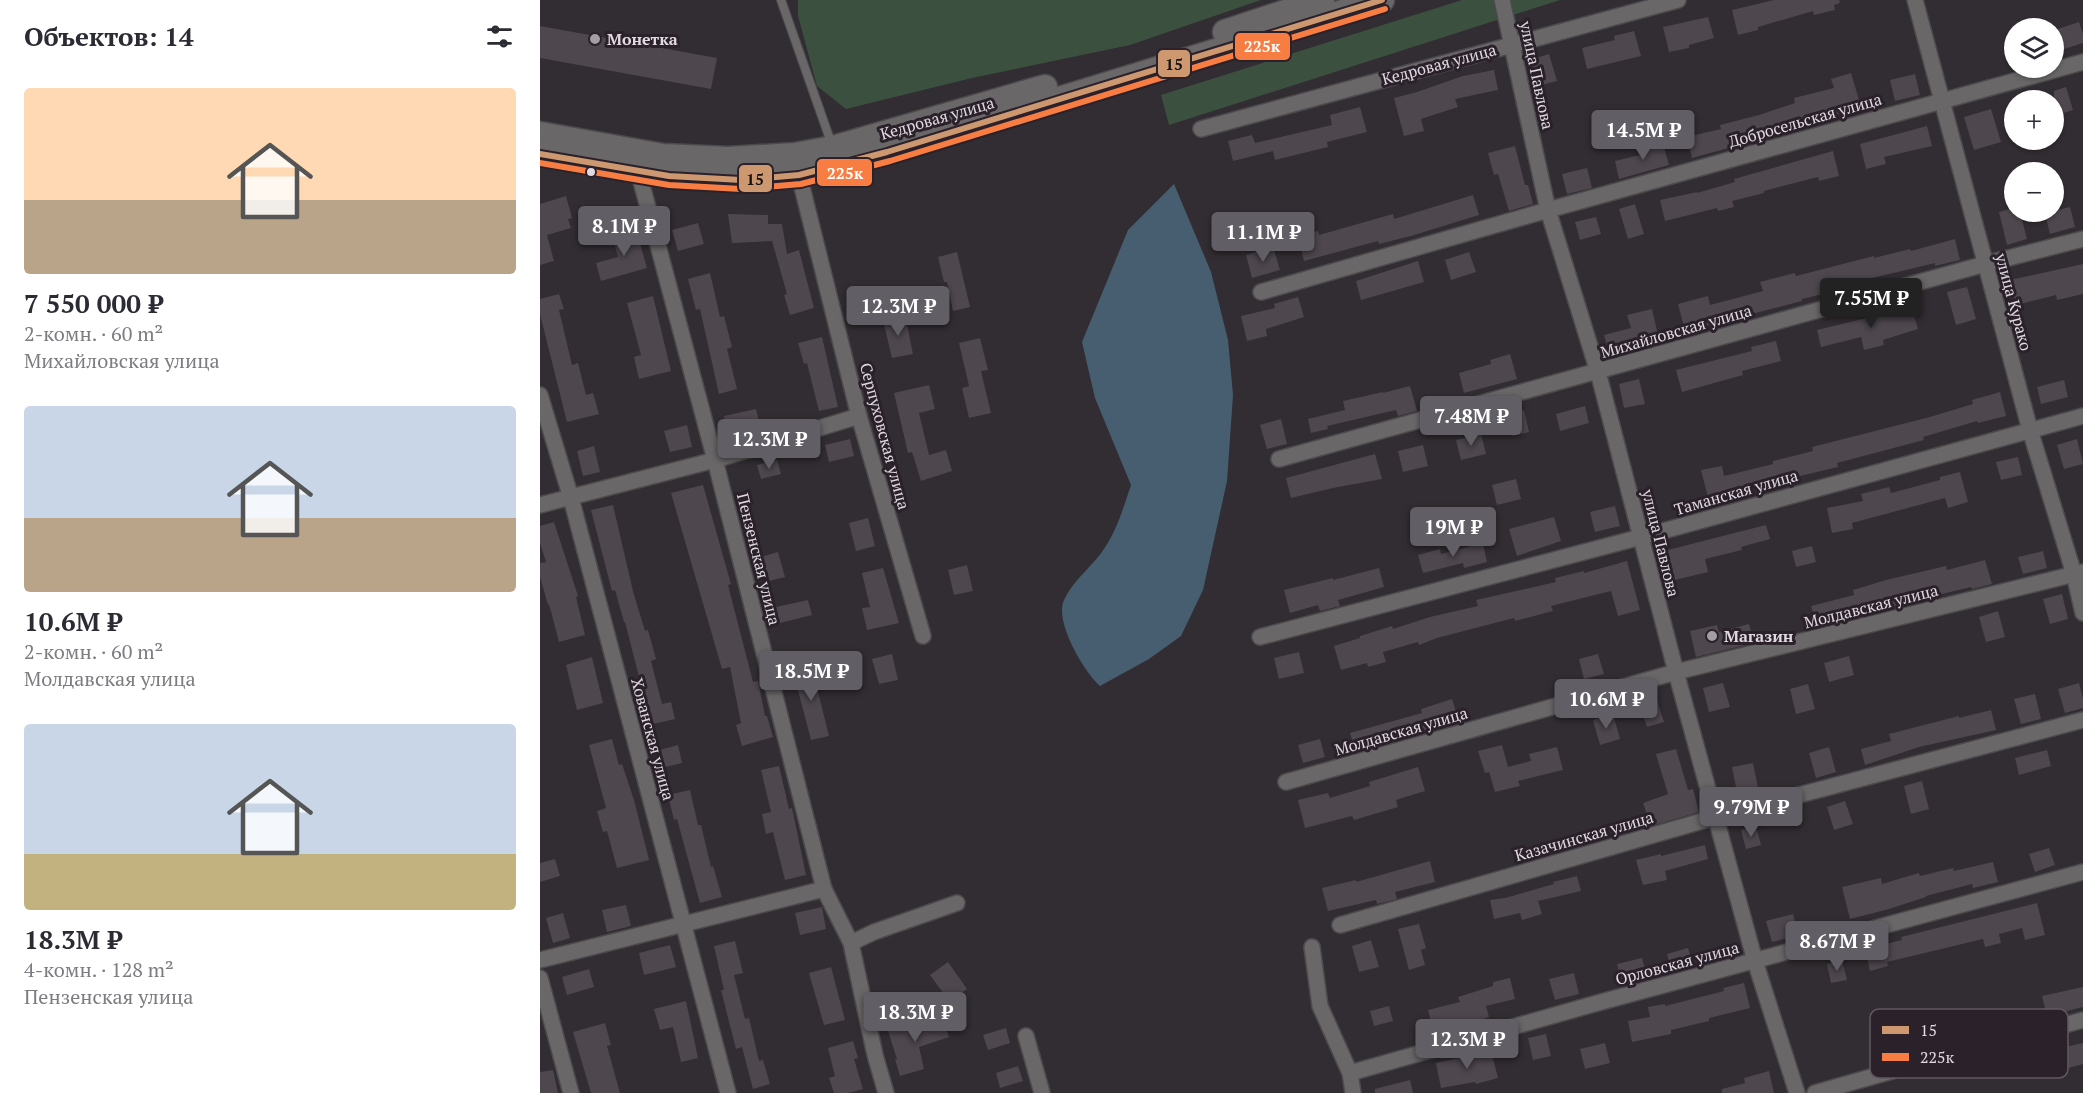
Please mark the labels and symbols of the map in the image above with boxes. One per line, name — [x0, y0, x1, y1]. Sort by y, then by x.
street label: улица Павлова — [1515, 18, 1559, 131]
place label: Монетка — [607, 28, 678, 50]
marker: Монетка — [588, 32, 602, 46]
line badge: 225к — [1234, 32, 1291, 61]
text: 225к — [1244, 35, 1281, 57]
street label: Кедровая улица — [1379, 38, 1499, 90]
line badge: 15 — [1157, 49, 1191, 78]
text: 15 — [1165, 53, 1183, 75]
street label: Добросельская улица — [1726, 88, 1884, 152]
street label: Кедровая улица — [877, 91, 997, 145]
pin: 14.5M ₽ — [1588, 110, 1698, 161]
line badge: 225к — [816, 158, 873, 187]
text: 225к — [827, 162, 864, 184]
line badge: 15 — [738, 164, 773, 193]
unlabelled marker — [585, 166, 597, 178]
text: 15 — [746, 168, 764, 190]
pin: 8.1M ₽ — [575, 206, 673, 257]
pin: 11.1M ₽ — [1208, 212, 1318, 263]
street label: улица Курако — [1990, 250, 2038, 353]
pin: 7.55M ₽ — [1816, 278, 1926, 329]
pin: 12.3M ₽ — [843, 286, 953, 337]
street label: Михайловская улица — [1598, 299, 1754, 363]
street label: Серпуховская улица — [855, 360, 915, 512]
pin: 7.48M ₽ — [1416, 396, 1526, 447]
pin: 12.3M ₽ — [714, 419, 824, 470]
street label: Таманская улица — [1672, 464, 1800, 520]
street label: улица Павлова — [1637, 486, 1685, 599]
street label: Пензенская улица — [732, 491, 786, 627]
pin: 19M ₽ — [1411, 507, 1495, 558]
street label: Молдавская улица — [1802, 579, 1940, 633]
place label: Магазин — [1724, 625, 1794, 647]
marker: Магазин — [1705, 629, 1719, 643]
pin: 18.5M ₽ — [756, 651, 866, 702]
street label: Хованская улица — [626, 675, 680, 803]
pin: 10.6M ₽ — [1551, 679, 1661, 730]
street label: Молдавская улица — [1332, 701, 1470, 761]
pin: 9.79M ₽ — [1696, 787, 1806, 838]
street label: Казачинская улица — [1512, 806, 1656, 866]
pin: 8.67M ₽ — [1782, 921, 1892, 972]
street label: Орловская улица — [1613, 936, 1741, 990]
pin: 18.3M ₽ — [860, 992, 970, 1043]
legend — [1870, 1009, 2068, 1078]
pin: 12.3M ₽ — [1412, 1019, 1522, 1070]
text: 15 — [1920, 1019, 1937, 1041]
text: 225к — [1920, 1046, 1955, 1068]

